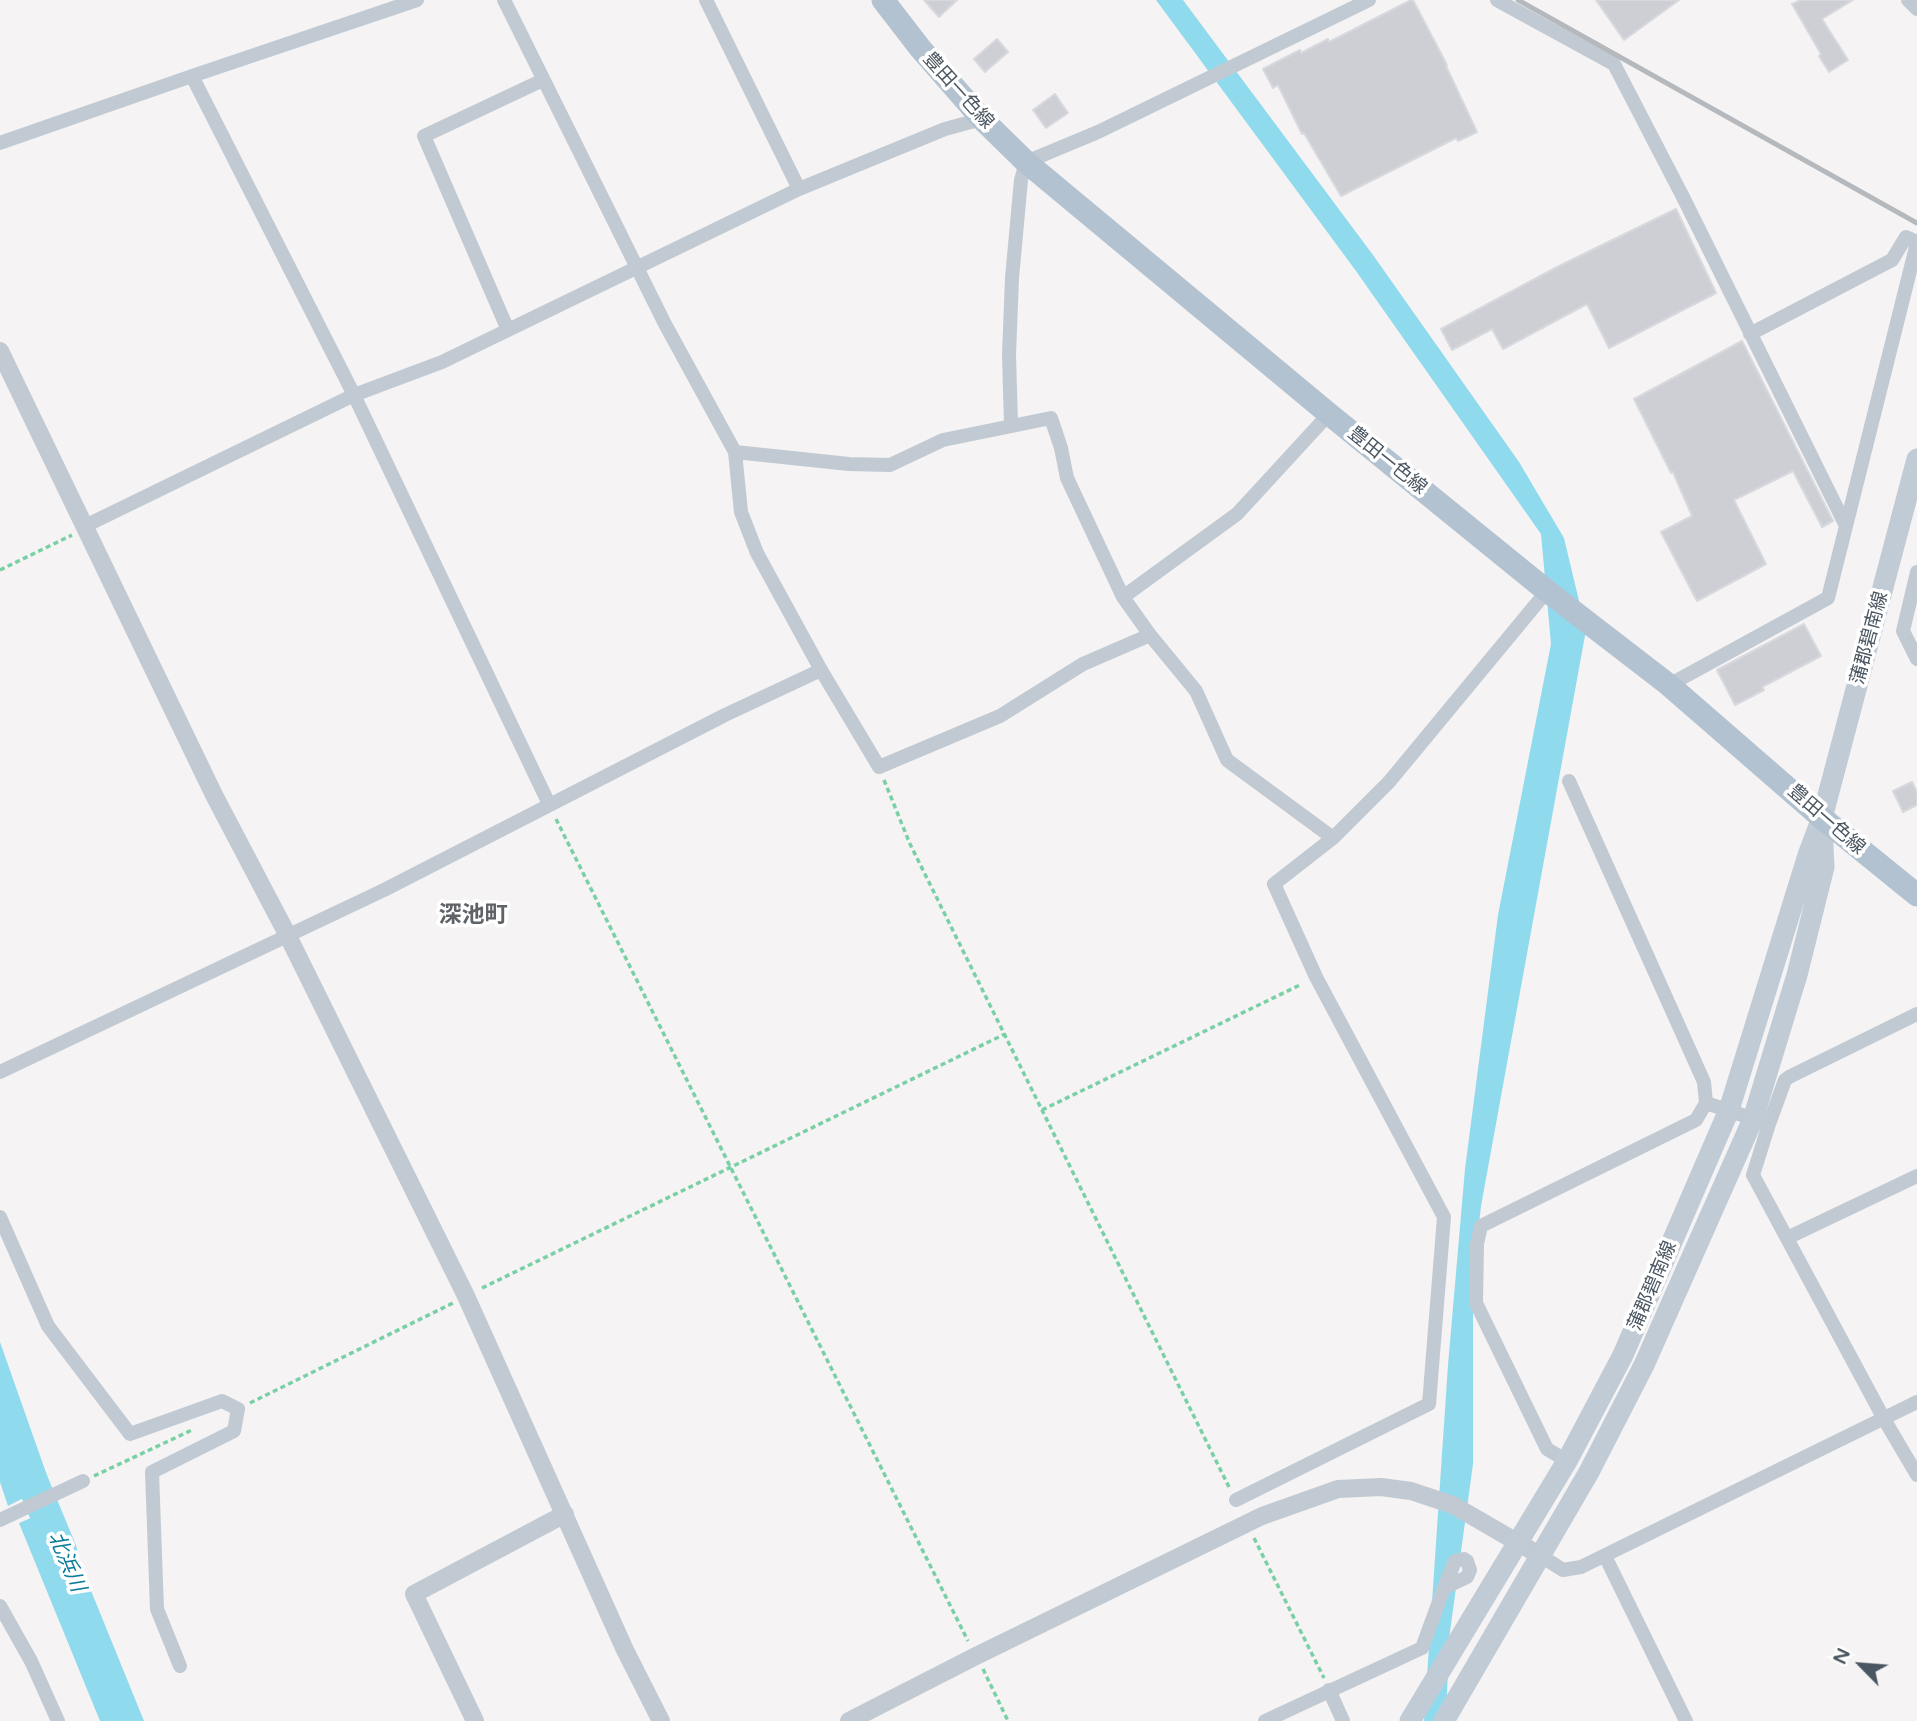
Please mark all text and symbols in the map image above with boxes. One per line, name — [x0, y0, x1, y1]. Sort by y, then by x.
street label: 豊田一色線 — [918, 48, 998, 134]
street label: 豊田一色線 — [1343, 422, 1431, 500]
street label: 蒲郡碧南線 — [1847, 589, 1893, 687]
street label: 豊田一色線 — [1783, 780, 1869, 860]
district label: 深池町 — [439, 902, 507, 930]
street label: 蒲郡碧南線 — [1624, 1238, 1682, 1334]
water label: 北浜川 — [42, 1528, 90, 1596]
north arrow — [1826, 1630, 1896, 1700]
text: N — [1829, 1645, 1855, 1668]

